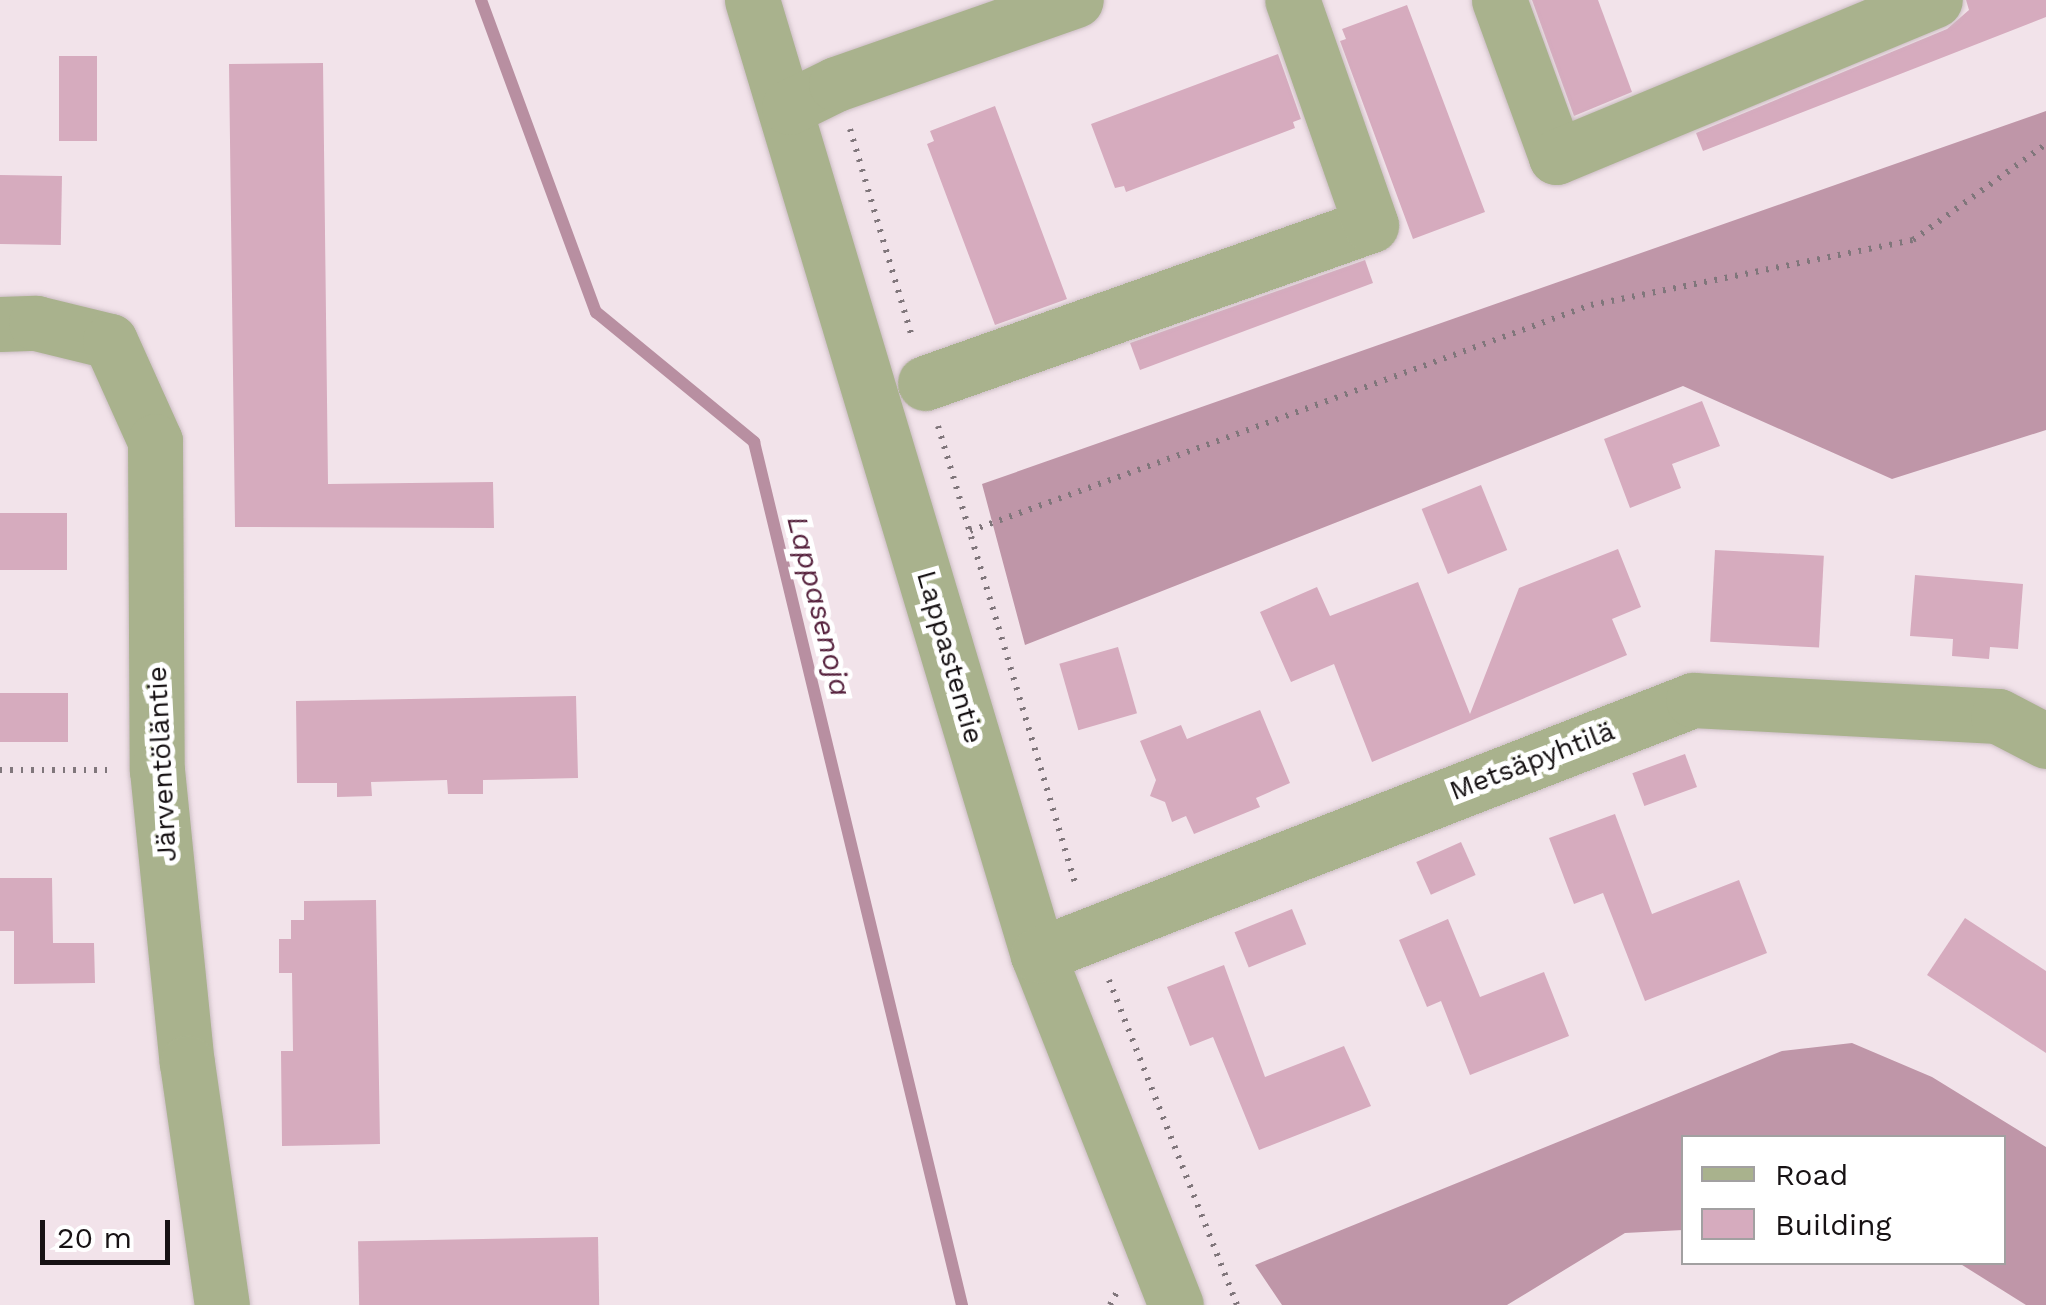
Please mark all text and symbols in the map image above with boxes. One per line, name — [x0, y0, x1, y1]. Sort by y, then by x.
water label: Lappasenoja — [779, 512, 859, 700]
street label: Lappastentie — [909, 566, 991, 748]
street label: Järventöläntie — [140, 665, 184, 863]
street label: Metsäpyhtilä — [1445, 714, 1619, 808]
legend — [1681, 1135, 2006, 1265]
text: Road — [1775, 1157, 1848, 1192]
scale bar — [45, 1200, 175, 1262]
text: Building — [1775, 1207, 1892, 1242]
text: 20 m — [57, 1220, 132, 1255]

